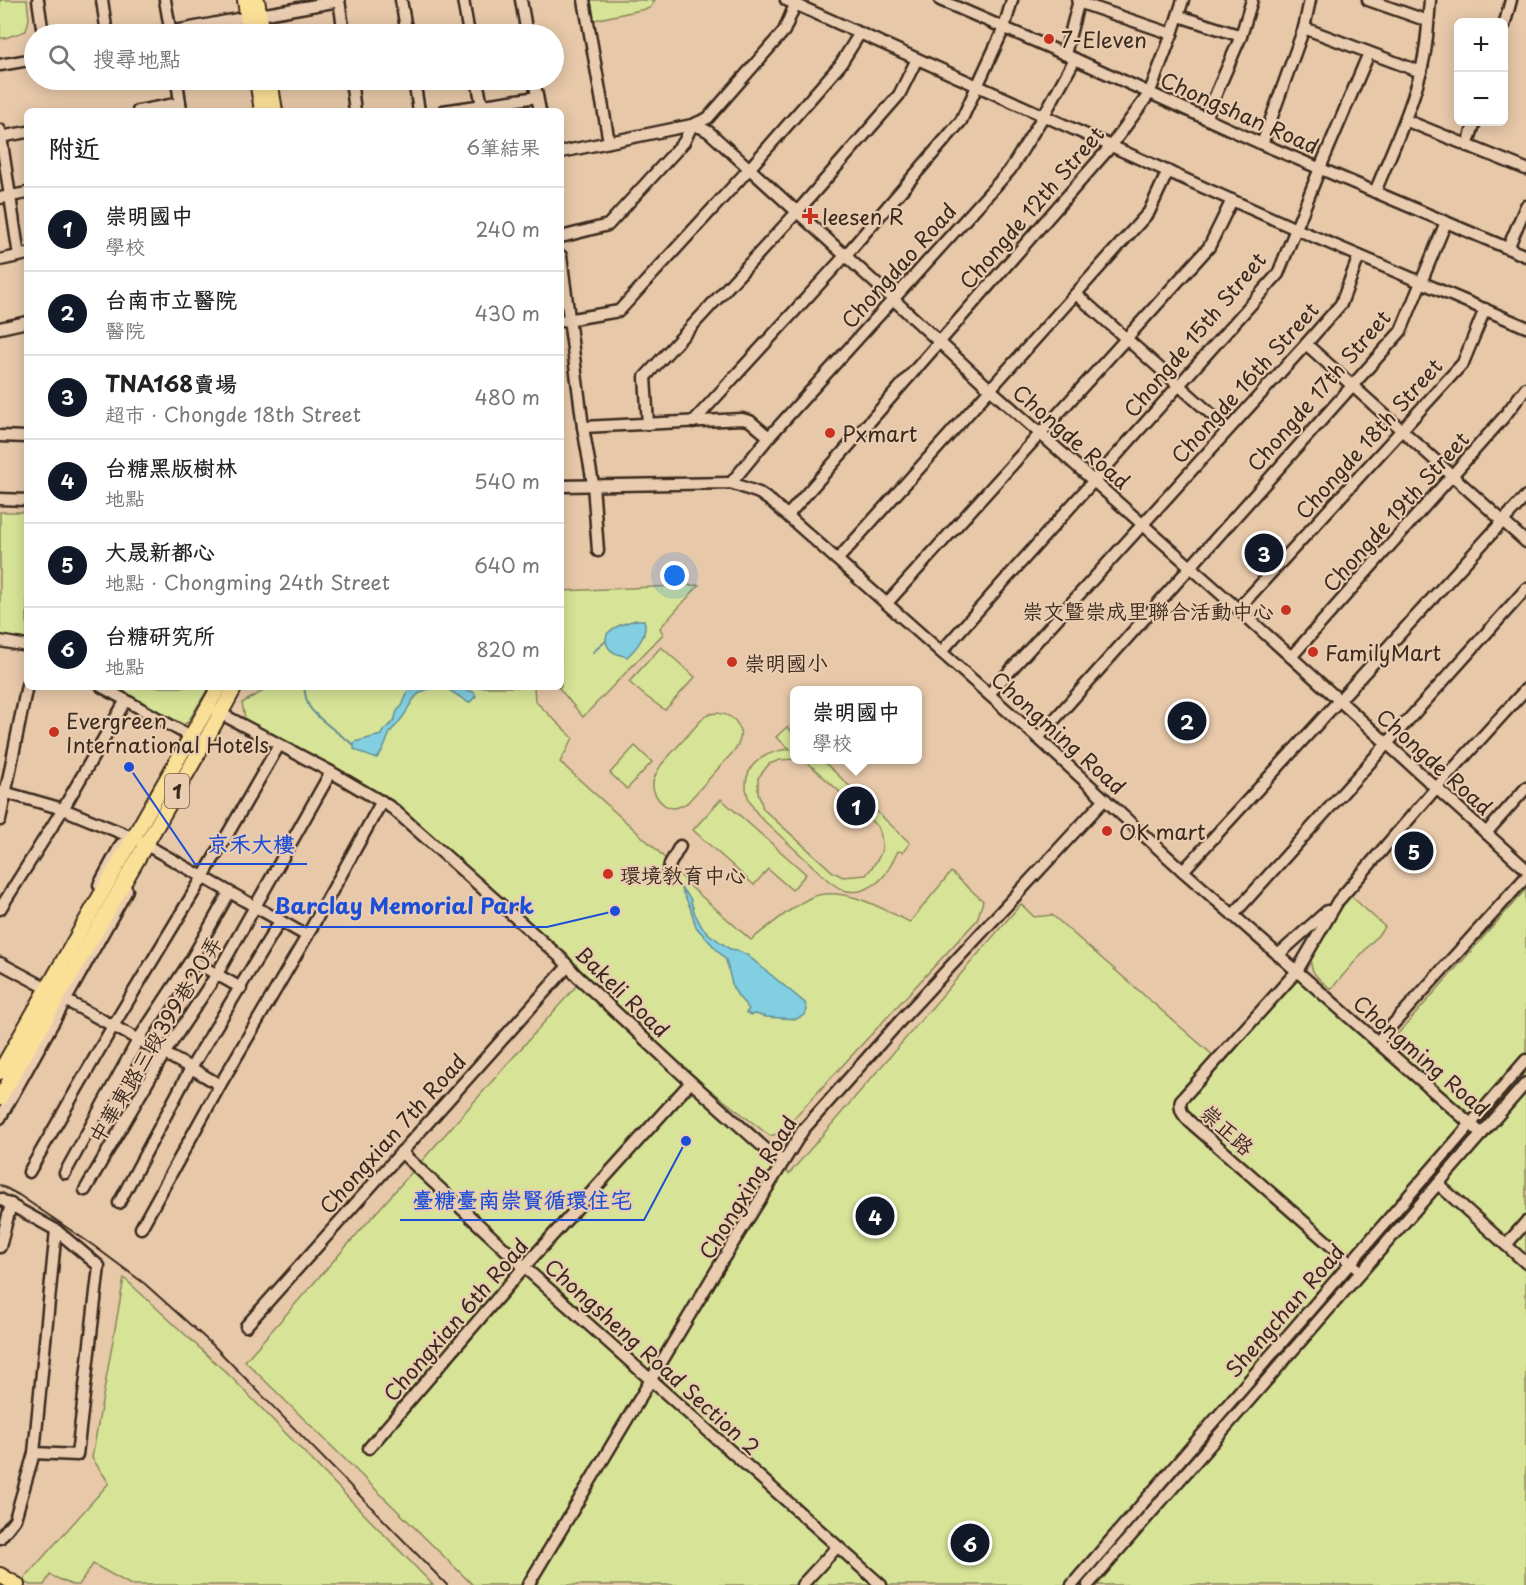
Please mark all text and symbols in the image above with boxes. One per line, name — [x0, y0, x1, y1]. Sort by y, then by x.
map controls — [1454, 18, 1508, 126]
button: + — [1454, 18, 1508, 72]
place label: 7-Eleven — [1061, 23, 1147, 55]
search box — [24, 24, 564, 90]
marker: 7-Eleven — [1042, 32, 1056, 46]
icon: search — [45, 41, 78, 74]
text: 搜尋地點 — [93, 41, 181, 74]
street label: Chongshan Road — [1156, 63, 1324, 161]
button: − — [1454, 72, 1508, 126]
street label: Chongde 12th Street — [951, 118, 1111, 296]
text: 附近 — [48, 128, 100, 167]
text: 6筆結果 — [466, 132, 540, 162]
street label: Chongdao Road — [833, 195, 963, 335]
text: 崇明國中 — [105, 198, 193, 231]
place label: leesen R — [822, 200, 904, 232]
marker: leesen R — [803, 209, 817, 223]
text: 1 — [63, 214, 72, 244]
text: 240 m — [475, 214, 540, 244]
text: 學校 — [105, 231, 145, 261]
street label: Chongde 15th Street — [1115, 244, 1273, 424]
text: 台南市立醫院 — [105, 282, 237, 315]
street label: Chongde 16th Street — [1163, 294, 1325, 470]
text: 2 — [60, 298, 75, 328]
text: 430 m — [475, 298, 540, 328]
street label: Chongde 17th Street — [1239, 302, 1397, 478]
text: 醫院 — [105, 315, 145, 345]
street label: Chongde 18th Street — [1287, 350, 1449, 526]
text: TNA168賣場 — [105, 366, 237, 399]
street label: Chongde Road — [1006, 376, 1138, 496]
text: 3 — [61, 382, 74, 412]
text: 480 m — [475, 382, 540, 412]
text: 超市 · Chongde 18th Street — [105, 399, 361, 429]
place label: Pxmart — [842, 417, 917, 449]
street label: Chongde 19th Street — [1314, 424, 1476, 598]
marker: Pxmart — [823, 426, 837, 440]
text: 台糖黑版樹林 — [105, 450, 237, 483]
text: 4 — [61, 466, 74, 496]
text: 540 m — [474, 466, 540, 496]
text: 地點 — [105, 483, 145, 513]
pin: 3 — [1244, 530, 1284, 576]
text: 大晟新都心 — [105, 534, 215, 567]
text: 5 — [61, 550, 74, 580]
text: 640 m — [474, 550, 540, 580]
your location — [660, 561, 689, 590]
text: 地點 · Chongming 24th Street — [105, 567, 390, 597]
place label: 崇文暨崇成里聯合活動中心 — [1022, 594, 1274, 626]
marker: 崇文暨崇成里聯合活動中心 — [1279, 603, 1293, 617]
text: 台糖研究所 — [105, 618, 215, 651]
text: 6 — [60, 634, 75, 664]
text: 820 m — [477, 634, 540, 664]
place label: FamilyMart — [1325, 636, 1441, 668]
marker: FamilyMart — [1306, 645, 1320, 659]
place label: 崇明國小 — [744, 646, 828, 678]
text: 地點 — [105, 651, 145, 681]
marker: 崇明國小 — [725, 655, 739, 669]
street label: Chongming Road — [984, 663, 1134, 801]
popup — [790, 686, 922, 764]
text: 崇明國中 — [812, 694, 900, 727]
pin: 2 — [1168, 698, 1206, 744]
street label: Chongde Road — [1370, 700, 1500, 822]
place label: Evergreen International Hotels — [66, 704, 269, 760]
marker: Evergreen International Hotels — [47, 725, 61, 739]
text: 學校 — [812, 727, 852, 757]
road number: 1 — [165, 774, 189, 808]
pin: 1 — [836, 784, 876, 828]
place label: OK mart — [1119, 815, 1206, 847]
callout: 京禾大樓 — [195, 824, 307, 864]
marker: OK mart — [1100, 824, 1114, 838]
text: 京禾大樓 — [207, 826, 295, 859]
pin: 5 — [1394, 828, 1434, 874]
place label: 環境教育中心 — [620, 858, 746, 890]
marker: 環境教育中心 — [601, 867, 615, 881]
callout: Barclay Memorial Park — [261, 887, 547, 927]
text: Barclay Memorial Park — [274, 888, 534, 921]
street label: 中華東路三段399巷20弄 — [79, 929, 229, 1149]
street label: Bakeli Road — [569, 938, 677, 1044]
street label: Chongming Road — [1347, 987, 1497, 1123]
street label: Chongxian 7th Road — [311, 1046, 473, 1220]
street label: 崇正路 — [1194, 1096, 1262, 1162]
street label: Chongxing Road — [690, 1109, 804, 1265]
callout: 臺糖臺南崇賢循環住宅 — [400, 1180, 644, 1220]
text: 臺糖臺南崇賢循環住宅 — [412, 1182, 632, 1215]
pin: 4 — [856, 1194, 894, 1238]
street label: Chongxian 6th Road — [375, 1230, 535, 1408]
street label: Shengchan Road — [1217, 1236, 1351, 1384]
street label: Chongsheng Road Section 2 — [538, 1250, 768, 1462]
pin: 6 — [950, 1520, 990, 1566]

